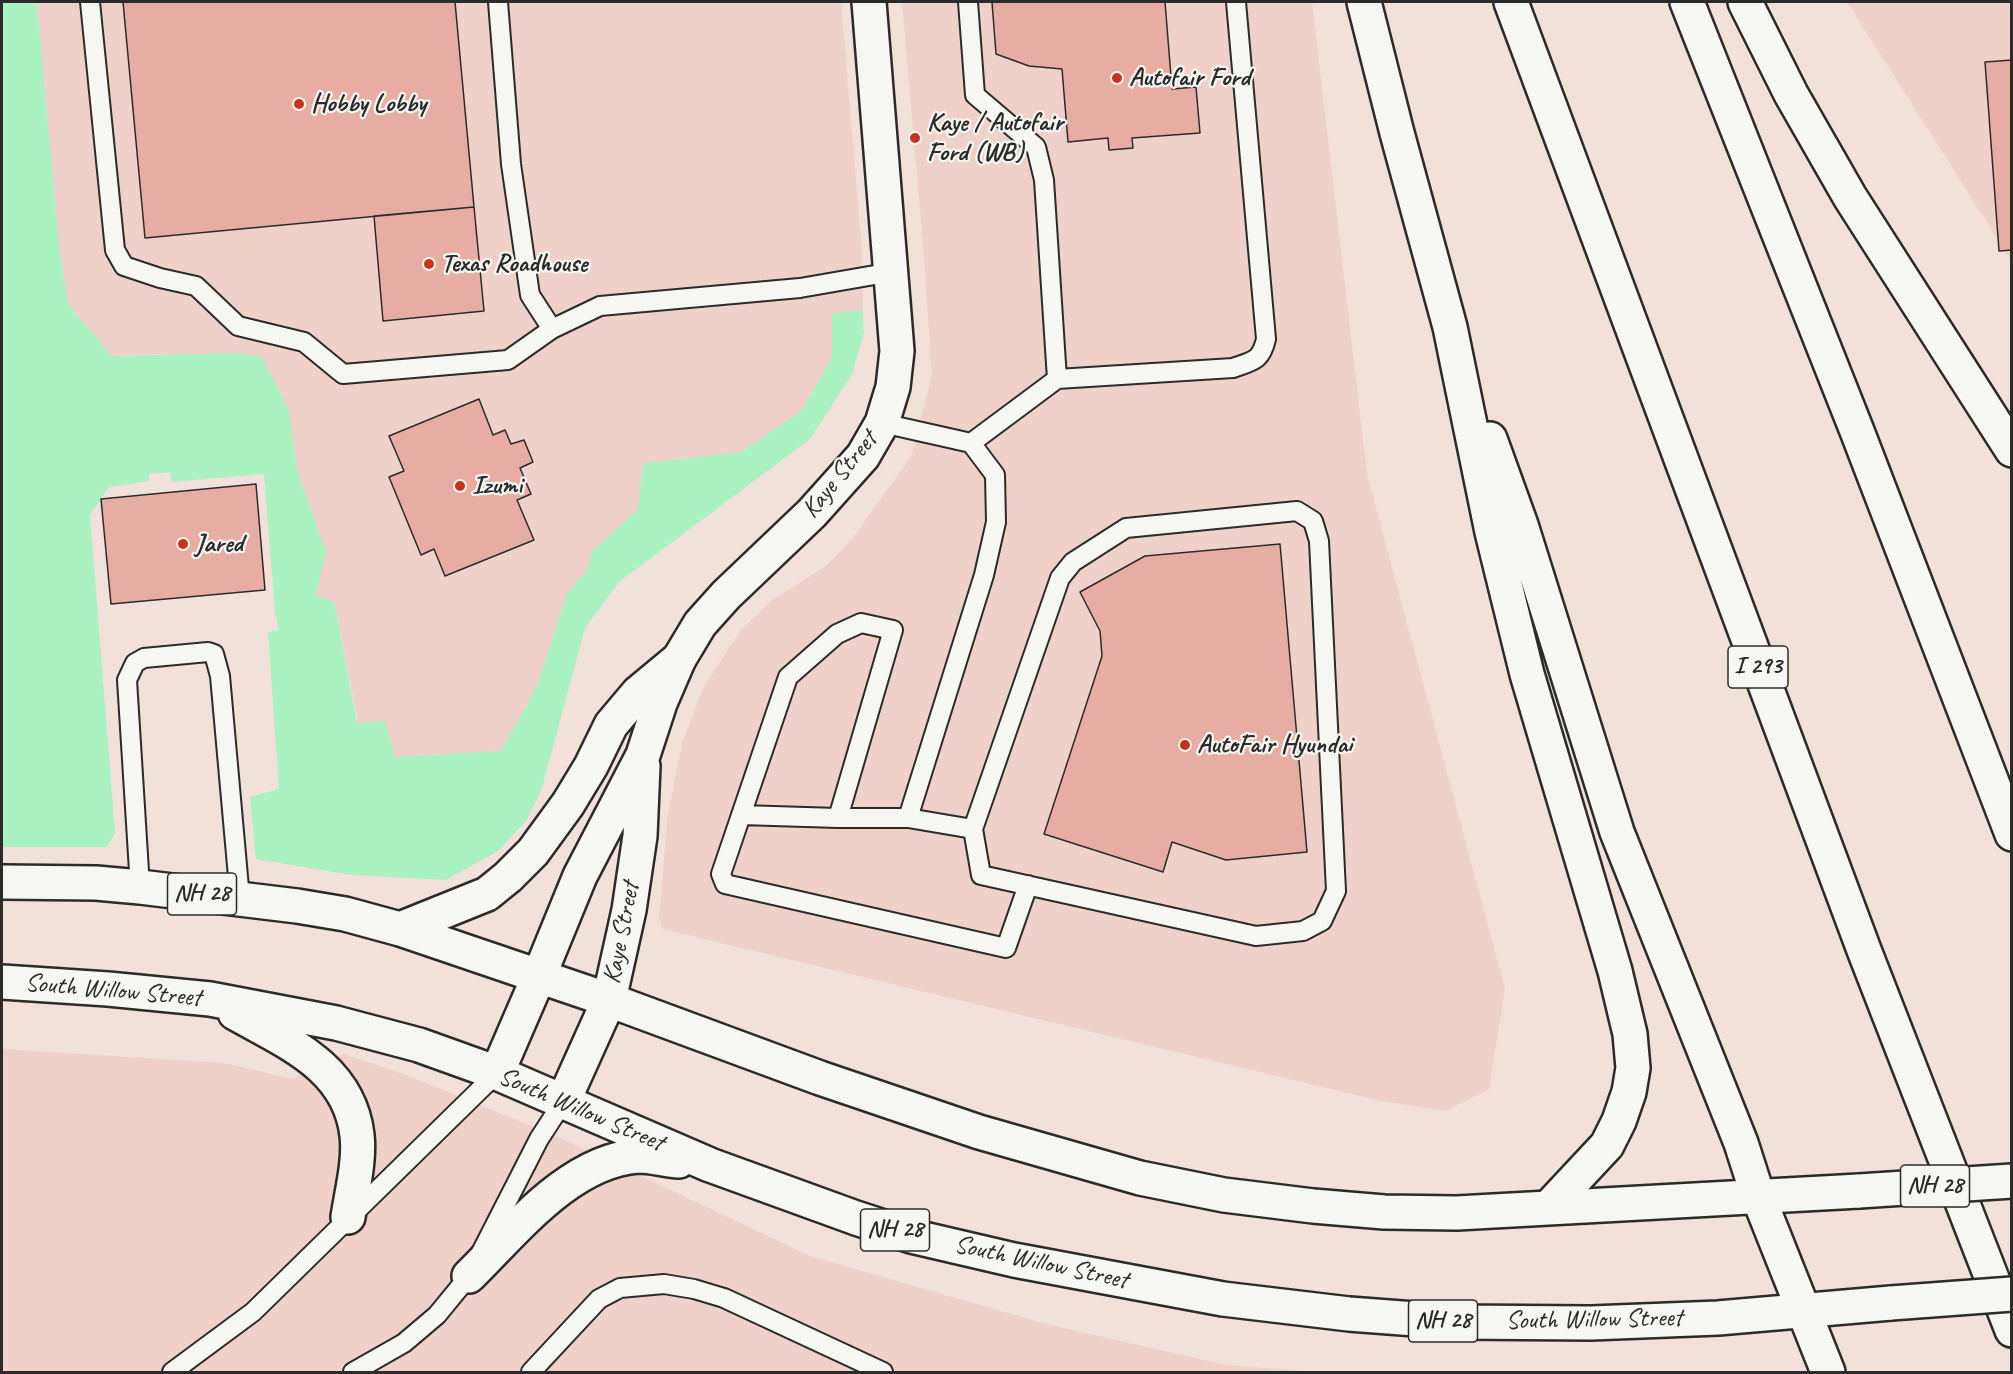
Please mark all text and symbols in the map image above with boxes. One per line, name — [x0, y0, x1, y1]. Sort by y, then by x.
place label: Autofair Ford — [1129, 62, 1250, 94]
marker: Autofair Ford — [1110, 71, 1124, 85]
place label: Hobby Lobby — [311, 88, 426, 120]
marker: Hobby Lobby — [292, 97, 306, 111]
place label: Kaye / Autofair Ford (WB) — [927, 107, 1063, 168]
marker: Kaye / Autofair Ford (WB) — [908, 131, 922, 145]
place label: Texas Roadhouse — [441, 248, 587, 280]
marker: Texas Roadhouse — [422, 257, 436, 271]
street label: Kaye Street — [795, 425, 885, 525]
place label: Izumi — [472, 470, 522, 502]
marker: Izumi — [453, 479, 467, 493]
place label: Jared — [195, 528, 243, 560]
marker: Jared — [176, 537, 190, 551]
road number: I 293 — [1728, 646, 1788, 688]
place label: AutoFair Hyundai — [1197, 729, 1352, 761]
marker: AutoFair Hyundai — [1178, 738, 1192, 752]
road number: NH 28 — [168, 873, 236, 915]
street label: Kaye Street — [597, 879, 647, 987]
street label: South Willow Street — [24, 968, 202, 1014]
street label: South Willow Street — [494, 1061, 668, 1159]
road number: NH 28 — [1900, 1165, 1970, 1207]
road number: NH 28 — [860, 1209, 930, 1251]
street label: South Willow Street — [951, 1229, 1131, 1297]
road number: NH 28 — [1408, 1300, 1478, 1342]
street label: South Willow Street — [1505, 1303, 1683, 1337]

